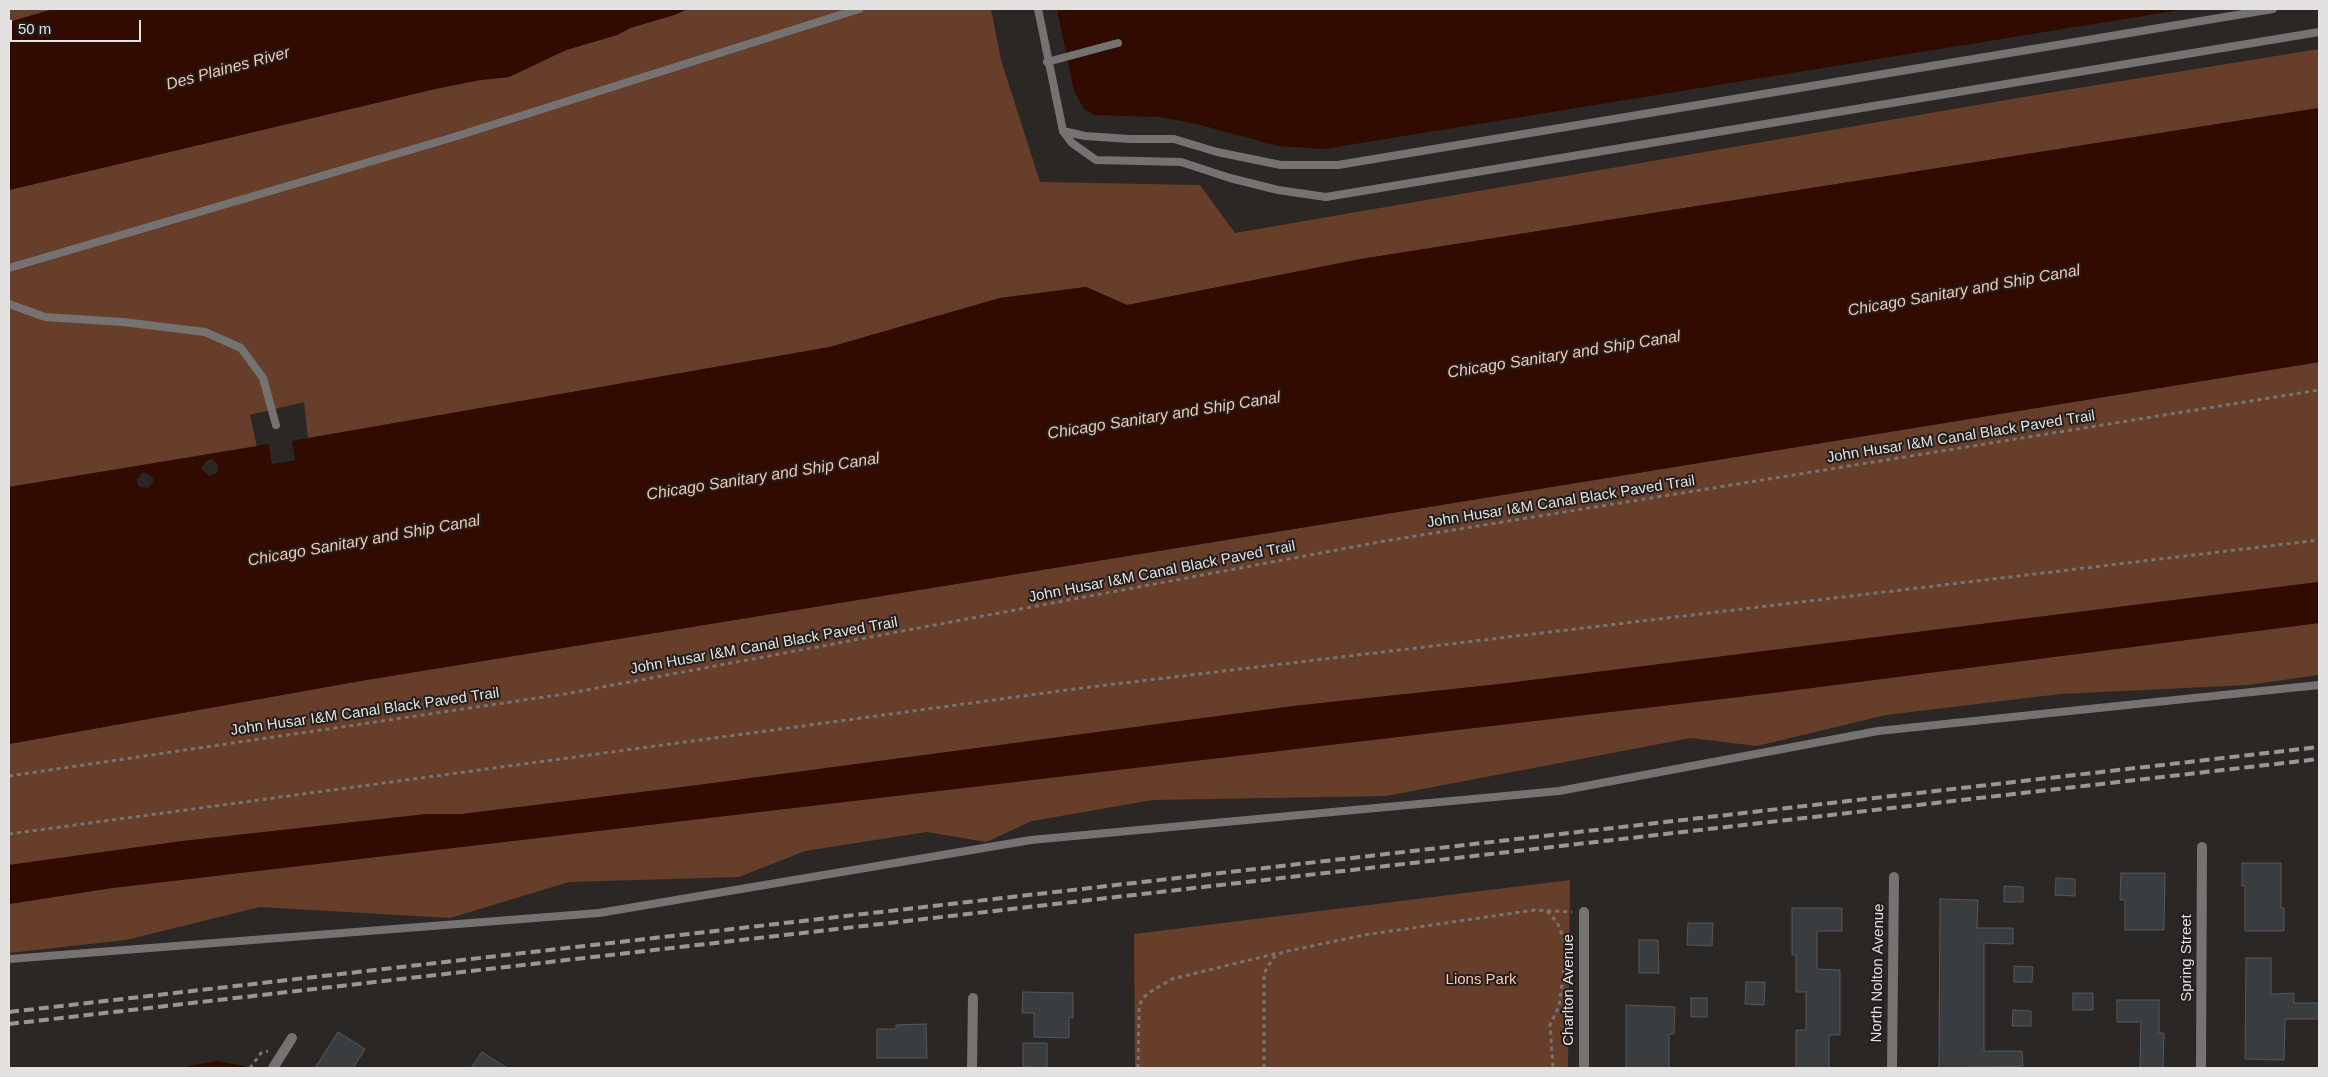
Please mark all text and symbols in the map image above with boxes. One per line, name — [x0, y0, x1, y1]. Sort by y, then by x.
scale bar — [12, 10, 144, 42]
text: 50 m — [18, 20, 51, 37]
water label: Des Plaines River — [164, 43, 292, 95]
water label: Chicago Sanitary and Ship Canal — [1846, 261, 2082, 321]
water label: Chicago Sanitary and Ship Canal — [1446, 327, 1682, 383]
water label: Chicago Sanitary and Ship Canal — [1046, 388, 1282, 444]
street label: John Husar I&M Canal Black Paved Trail — [1826, 407, 2096, 467]
water label: Chicago Sanitary and Ship Canal — [645, 449, 881, 505]
street label: John Husar I&M Canal Black Paved Trail — [1426, 472, 1696, 532]
water label: Chicago Sanitary and Ship Canal — [246, 511, 482, 571]
street label: John Husar I&M Canal Black Paved Trail — [1027, 537, 1297, 607]
street label: John Husar I&M Canal Black Paved Trail — [629, 614, 899, 678]
street label: John Husar I&M Canal Black Paved Trail — [229, 684, 501, 740]
street label: North Nolton Avenue — [1868, 903, 1888, 1043]
street label: Spring Street — [2178, 914, 2196, 1002]
street label: Charlton Avenue — [1560, 934, 1578, 1046]
park label: Lions Park — [1446, 971, 1516, 989]

